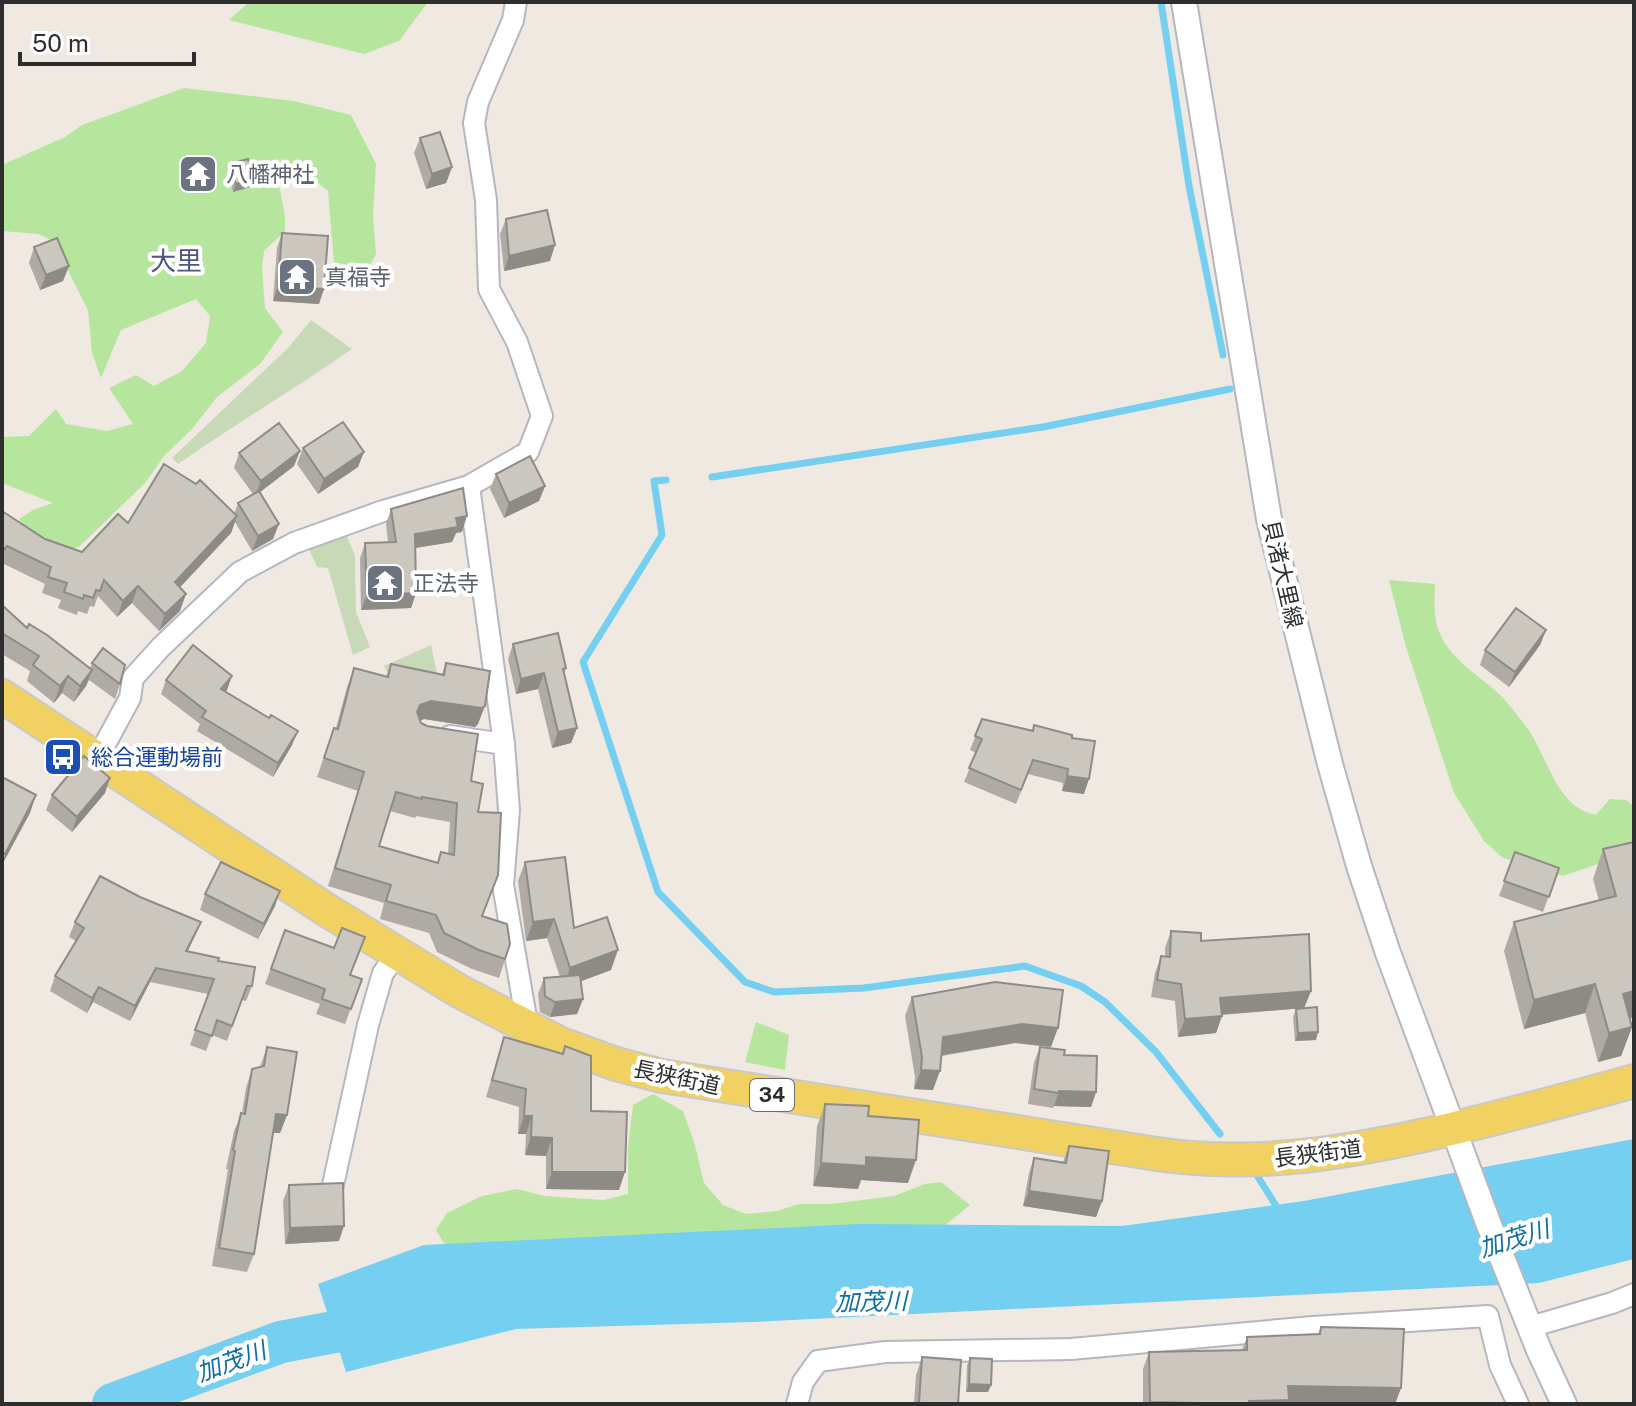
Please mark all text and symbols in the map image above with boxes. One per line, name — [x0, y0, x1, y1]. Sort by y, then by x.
scale bar — [20, 16, 194, 66]
text: 50 m — [32, 29, 89, 57]
temple icon: 八幡神社 — [177, 153, 219, 195]
place label: 八幡神社 — [226, 161, 314, 187]
district label: 大里 — [150, 245, 202, 276]
temple icon: 真福寺 — [276, 256, 318, 298]
place label: 真福寺 — [325, 264, 391, 290]
street label: 貝渚大里線 — [1258, 517, 1308, 631]
temple icon: 正法寺 — [364, 562, 406, 604]
place label: 正法寺 — [413, 570, 479, 596]
bus stop icon: 総合運動場前 — [42, 736, 84, 778]
place label: 総合運動場前 — [91, 744, 223, 770]
street label: 長狭街道 — [631, 1055, 723, 1099]
road number: 34 — [750, 1079, 794, 1111]
street label: 長狭街道 — [1273, 1135, 1363, 1171]
water label: 加茂川 — [1475, 1213, 1555, 1262]
water label: 加茂川 — [835, 1286, 910, 1316]
water label: 加茂川 — [192, 1335, 272, 1386]

